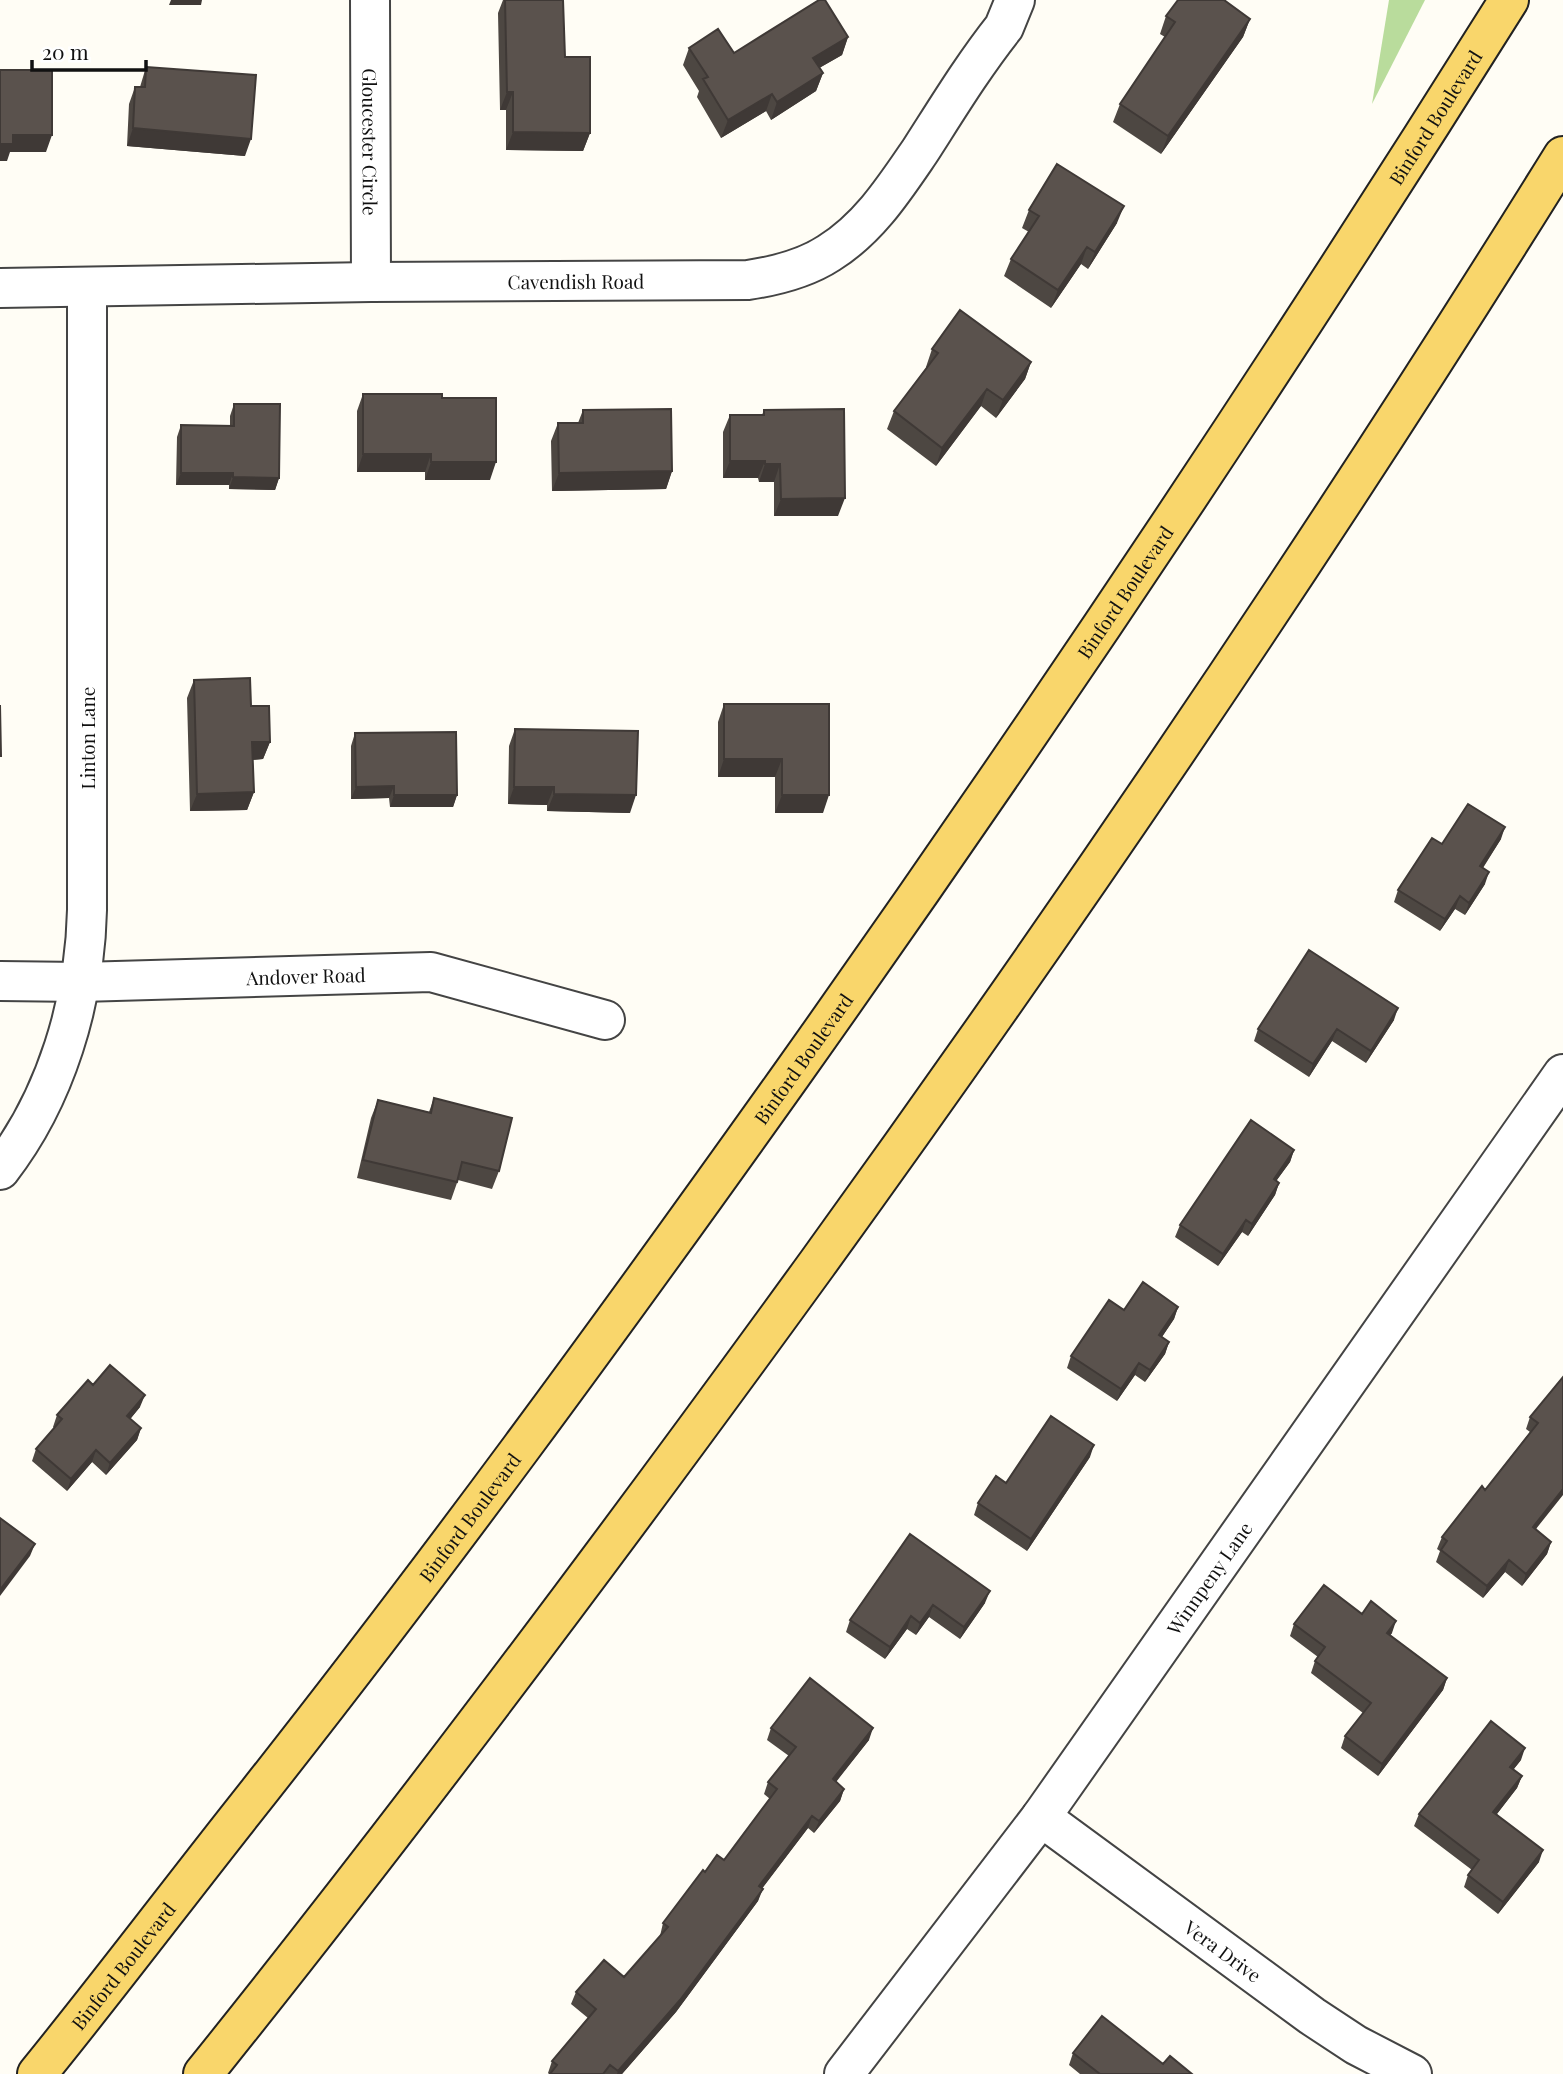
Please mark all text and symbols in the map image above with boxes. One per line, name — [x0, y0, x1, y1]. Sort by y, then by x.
scale bar — [32, 28, 145, 72]
text: 20 m — [42, 37, 89, 65]
street label: Binford Boulevard — [1382, 45, 1487, 190]
street label: Gloucester Circle — [357, 68, 384, 216]
street label: Cavendish Road — [507, 268, 644, 294]
street label: Binford Boulevard — [1071, 520, 1179, 663]
street label: Linton Lane — [74, 687, 100, 789]
street label: Andover Road — [245, 961, 366, 990]
street label: Binford Boulevard — [747, 988, 858, 1129]
street label: Binford Boulevard — [413, 1447, 526, 1587]
street label: Winnpeny Lane — [1160, 1516, 1258, 1640]
street label: Binford Boulevard — [65, 1897, 181, 2035]
street label: Vera Drive — [1179, 1913, 1267, 1988]

